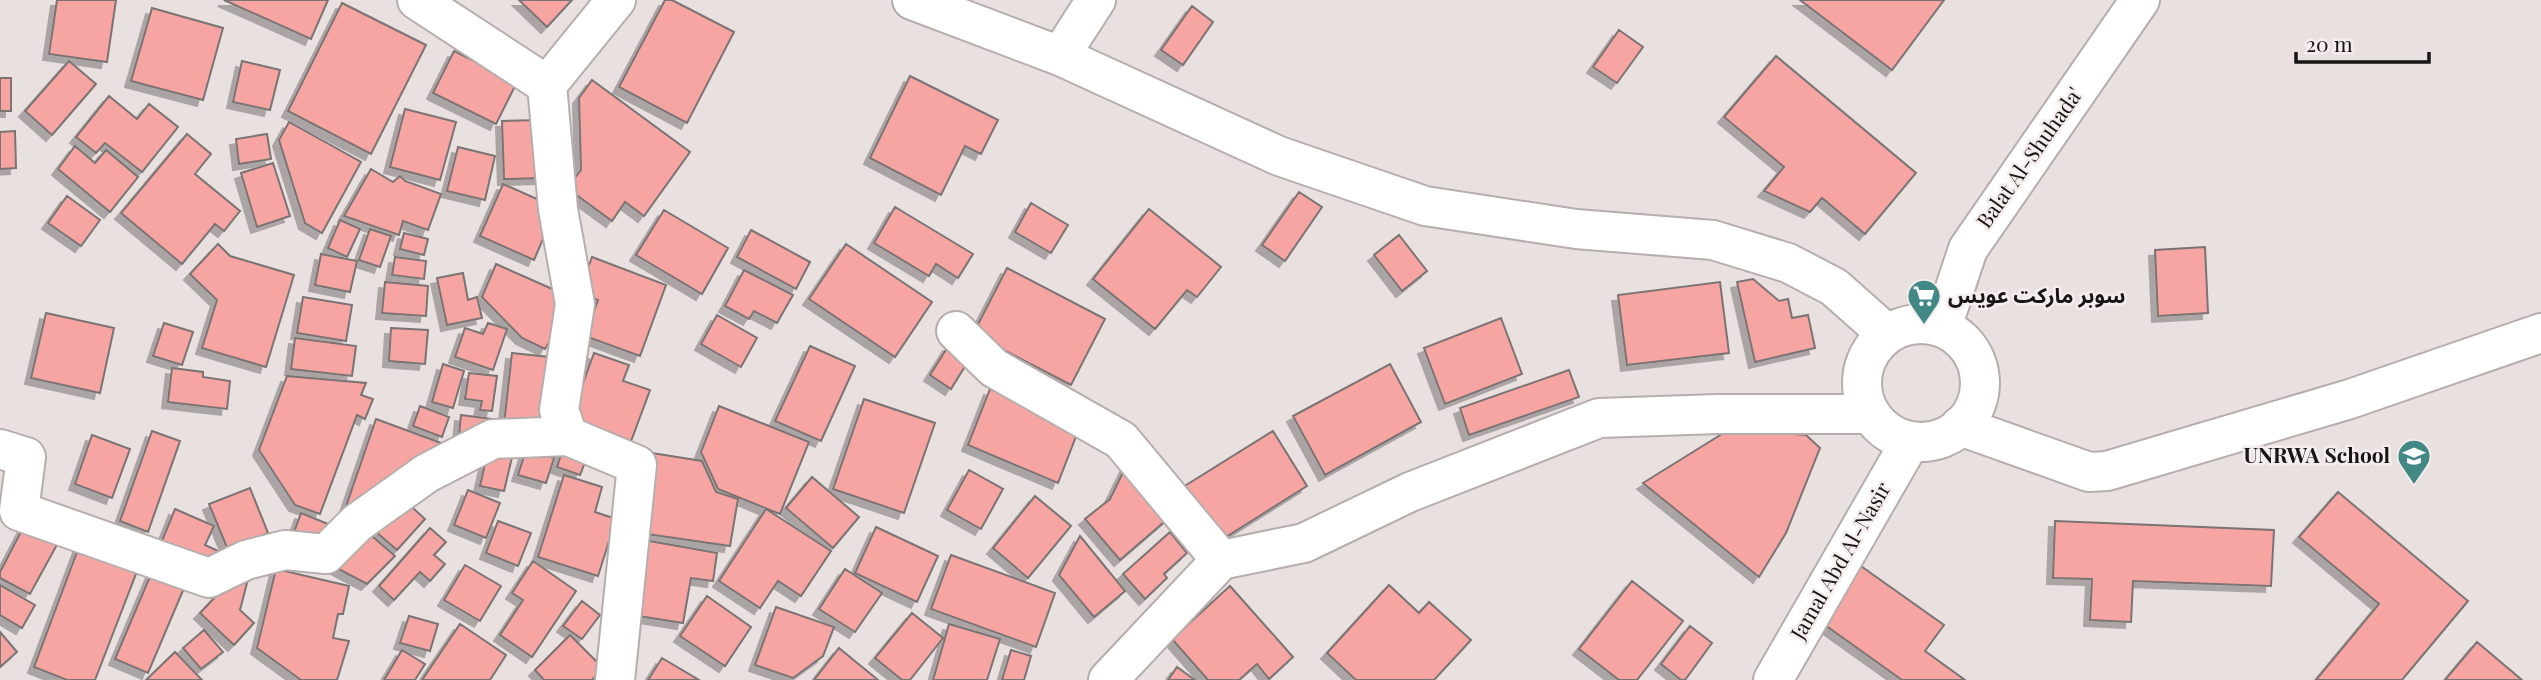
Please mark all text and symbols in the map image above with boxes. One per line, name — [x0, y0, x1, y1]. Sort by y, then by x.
scale bar — [2296, 21, 2429, 65]
text: 20 m — [2306, 29, 2353, 57]
street label: Balat Al-Shuhada' — [1969, 81, 2087, 233]
supermarket icon: سوبر ماركت عويس — [1905, 277, 1943, 326]
place label: سوبر ماركت عويس — [1948, 280, 2125, 308]
school or university icon: UNRWA School — [2395, 437, 2433, 486]
place label: UNRWA School — [2243, 440, 2390, 468]
street label: Jamal Abd Al-Nasir — [1782, 475, 1896, 645]

